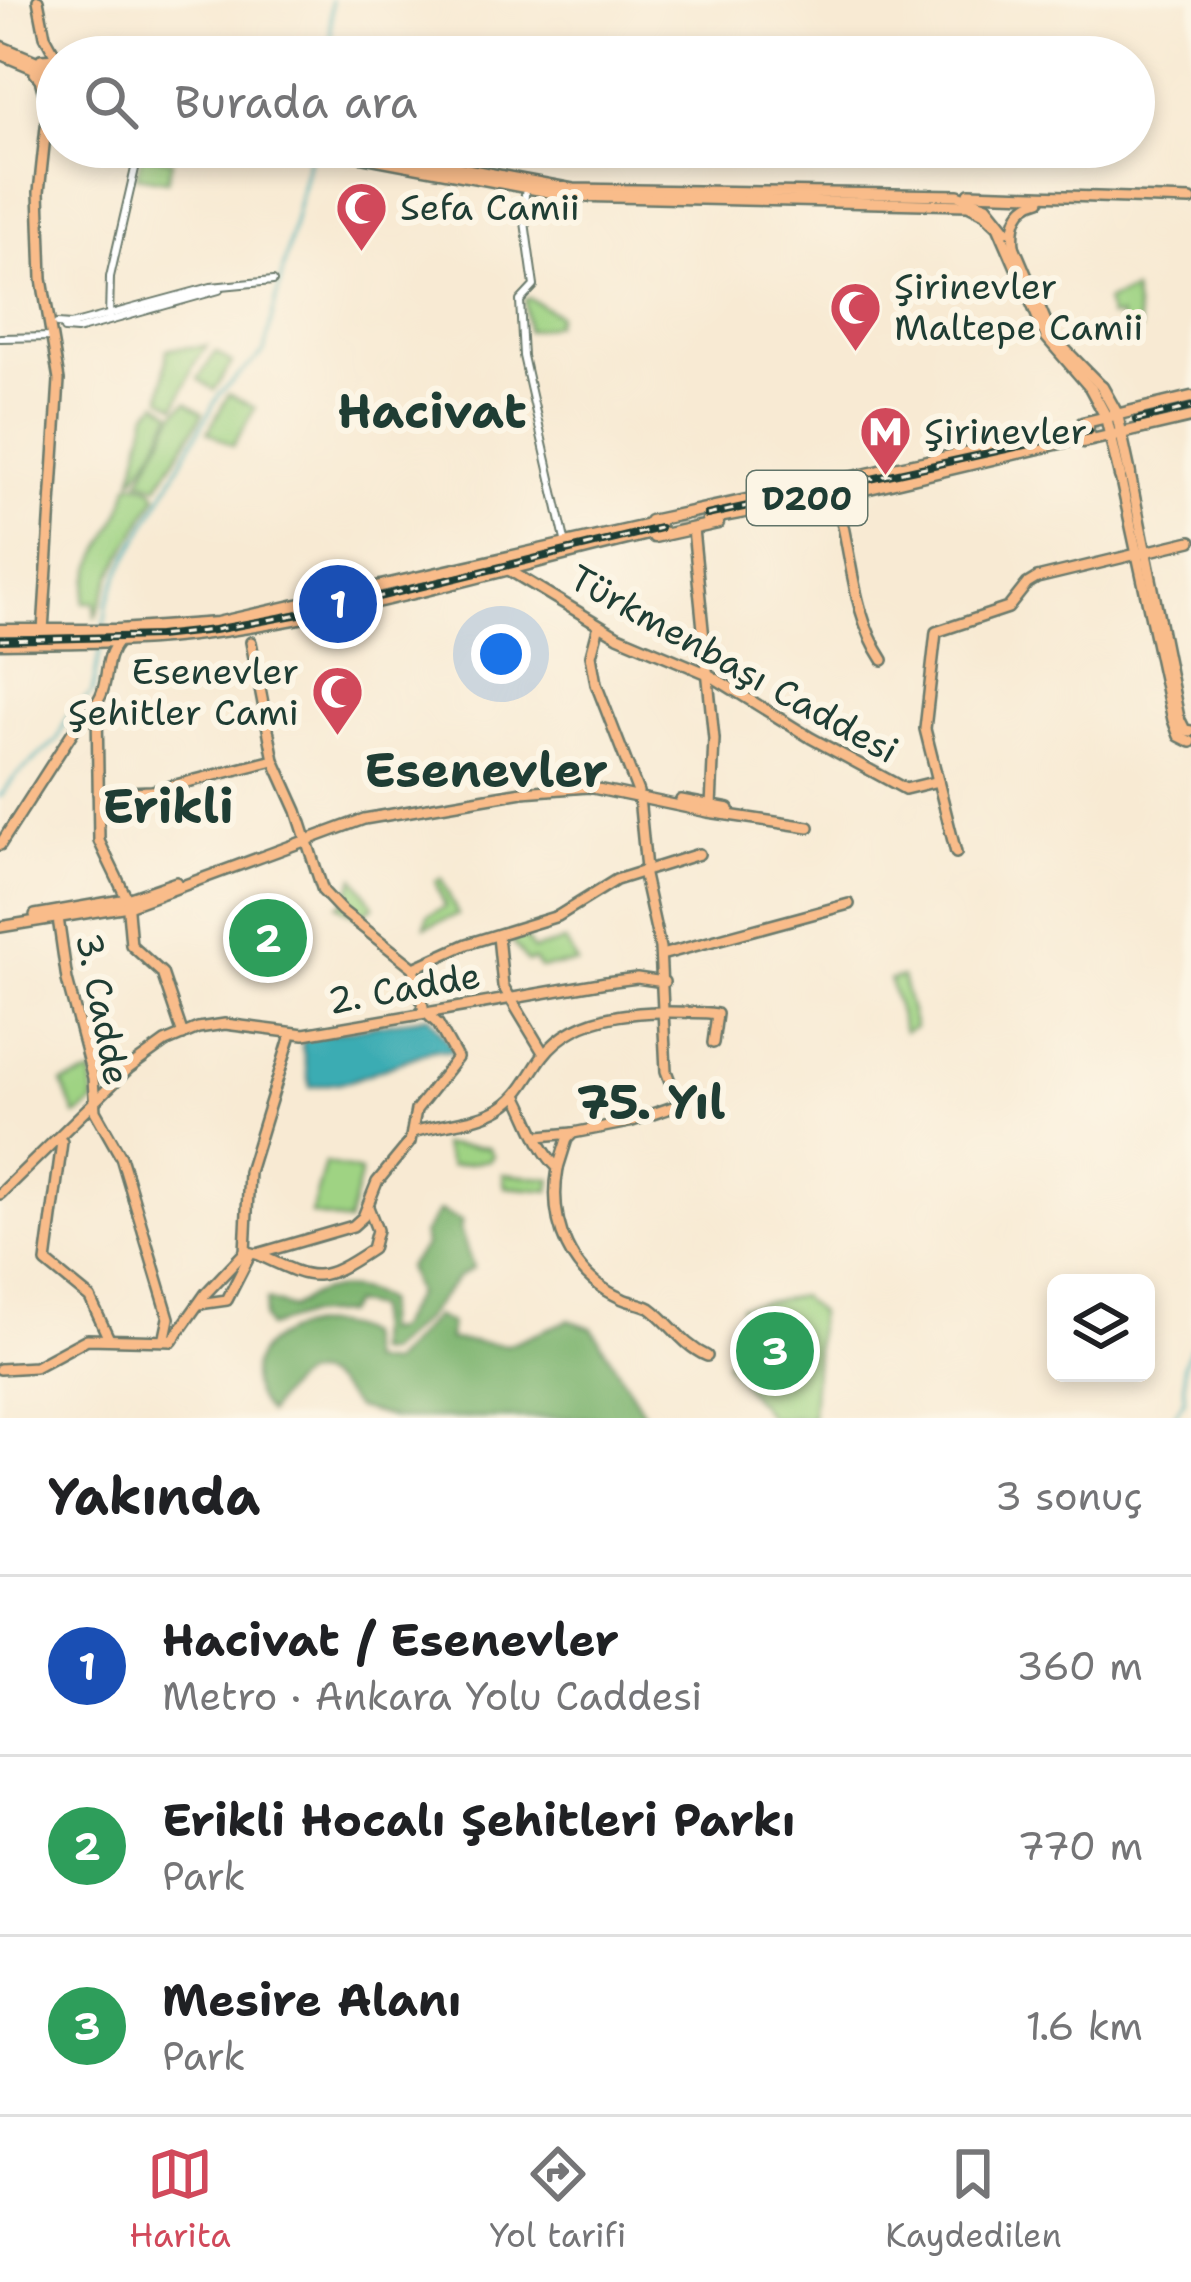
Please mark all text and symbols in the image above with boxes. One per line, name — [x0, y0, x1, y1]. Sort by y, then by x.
search box — [36, 36, 1155, 168]
icon: search — [78, 69, 144, 135]
text: Burada ara — [174, 72, 417, 132]
mosque icon: Sefa Camii — [333, 179, 389, 253]
place label: Sefa Camii — [400, 183, 580, 232]
place label: Şirinevler Maltepe Camii — [894, 262, 1144, 352]
mosque icon: Şirinevler Maltepe Camii — [827, 279, 883, 353]
district label: Hacivat — [337, 379, 527, 443]
metro station icon: Şirinevler — [857, 403, 913, 477]
place label: Şirinevler — [924, 407, 1087, 456]
road number: D200 — [747, 471, 867, 525]
street label: Türkmenbaşı Caddesi — [561, 553, 907, 775]
pin: 1 — [299, 559, 377, 649]
your location — [471, 624, 531, 684]
place label: Esenevler Şehitler Cami — [68, 647, 299, 737]
mosque icon: Esenevler Şehitler Cami — [310, 664, 366, 738]
district label: Esenevler — [364, 738, 608, 802]
district label: Erikli — [102, 774, 234, 838]
pin: 2 — [229, 893, 307, 983]
street label: 3. Cadde — [64, 929, 142, 1089]
street label: 2. Cadde — [324, 950, 484, 1026]
district label: 75. Yıl — [576, 1070, 726, 1134]
map controls — [1047, 1274, 1155, 1382]
button: layers — [1047, 1274, 1155, 1382]
pin: 3 — [736, 1306, 814, 1396]
text: Yakında — [48, 1462, 260, 1530]
text: 3 sonuç — [995, 1470, 1143, 1522]
text: Hacivat / Esenevler — [162, 1610, 619, 1670]
text: 1 — [78, 1640, 96, 1692]
text: 360 m — [1016, 1640, 1143, 1692]
text: Metro · Ankara Yolu Caddesi — [162, 1670, 702, 1722]
text: Erikli Hocalı Şehitleri Parkı — [162, 1790, 795, 1850]
text: 2 — [73, 1820, 101, 1872]
text: 770 m — [1017, 1820, 1143, 1872]
text: Park — [162, 1850, 246, 1902]
text: Mesire Alanı — [162, 1970, 461, 2030]
text: 3 — [73, 2000, 101, 2052]
text: 1.6 km — [1025, 2000, 1143, 2052]
text: Park — [162, 2030, 246, 2082]
tab: Harita — [129, 2141, 231, 2258]
tab: Yol tarifi — [489, 2141, 626, 2258]
tab: Kaydedilen — [885, 2141, 1062, 2258]

